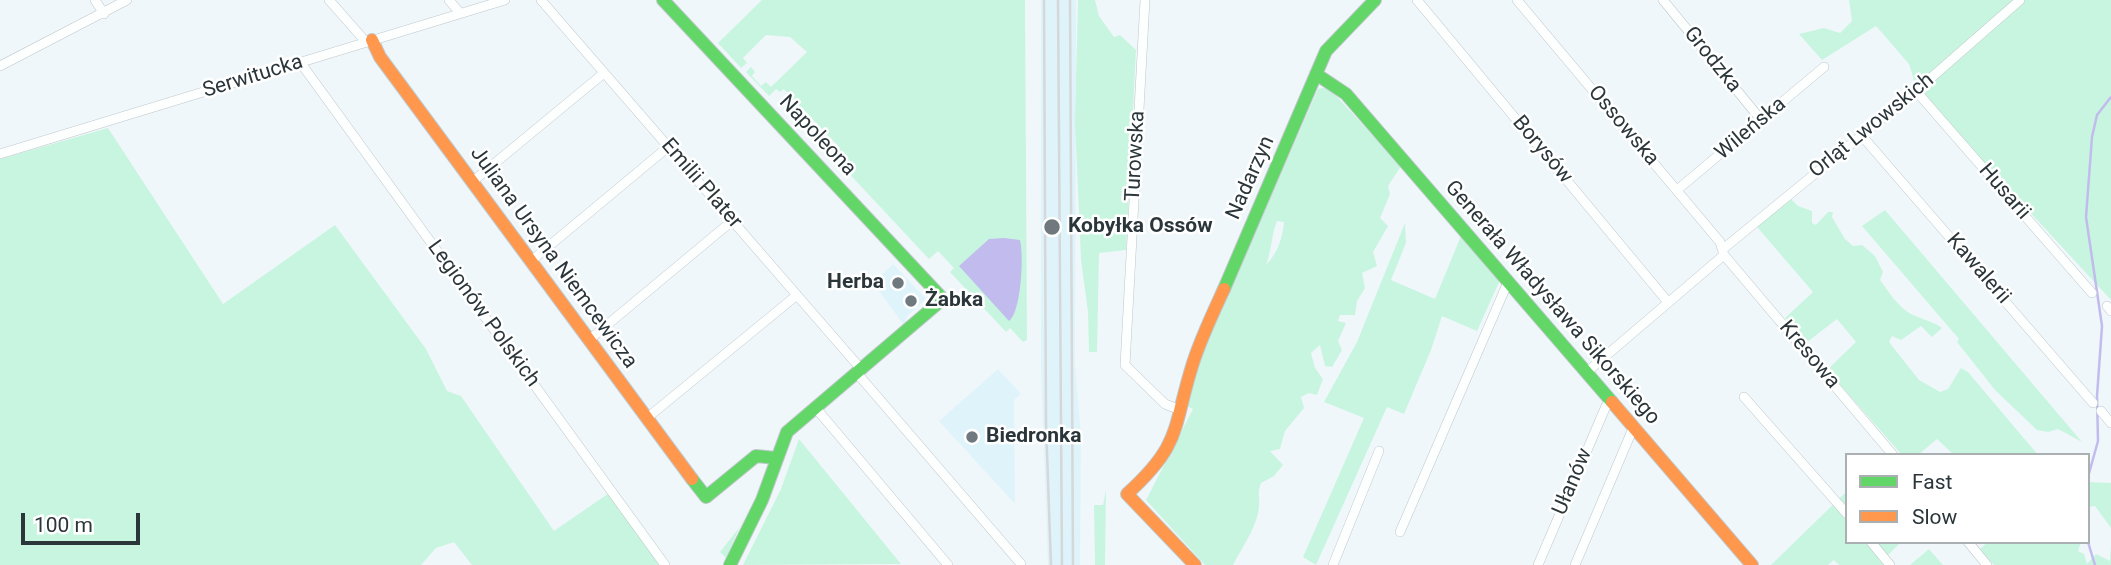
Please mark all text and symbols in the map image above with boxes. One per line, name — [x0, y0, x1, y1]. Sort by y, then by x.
street label: Grodzka — [1678, 22, 1746, 98]
street label: Serwitucka — [200, 50, 306, 104]
street label: Orląt Lwowskich — [1805, 68, 1939, 184]
street label: Ossowska — [1582, 81, 1664, 171]
street label: Napoleona — [773, 90, 861, 182]
street label: Wileńska — [1711, 92, 1791, 166]
street label: Turowska — [1121, 110, 1151, 202]
street label: Borysów — [1506, 111, 1578, 189]
street label: Nadarzyn — [1221, 132, 1281, 224]
street label: Emilii Plater — [655, 134, 747, 234]
street label: Juliana Ursyna Niemcewicza — [464, 142, 642, 374]
street label: Husarii — [1973, 159, 2035, 225]
street label: Generała Władysława Sikorskiego — [1439, 176, 1665, 430]
place label: Kobyłka Ossów — [1068, 214, 1213, 240]
marker: Kobyłka Ossów — [1042, 217, 1062, 237]
street label: Kawalerii — [1940, 229, 2016, 309]
street label: Legionów Polskich — [421, 236, 545, 392]
place label: Herba — [827, 270, 884, 296]
marker: Herba — [890, 275, 906, 291]
place label: Żabka — [925, 288, 983, 314]
marker: Żabka — [903, 293, 919, 309]
street label: Kresowa — [1773, 316, 1845, 394]
place label: Biedronka — [986, 424, 1082, 450]
marker: Biedronka — [964, 429, 980, 445]
street label: Ułanów — [1548, 445, 1598, 519]
legend — [1845, 453, 2090, 544]
text: Fast — [1912, 470, 1952, 494]
scale bar — [24, 498, 144, 542]
text: Slow — [1912, 505, 1957, 529]
text: 100 m — [34, 513, 93, 537]

